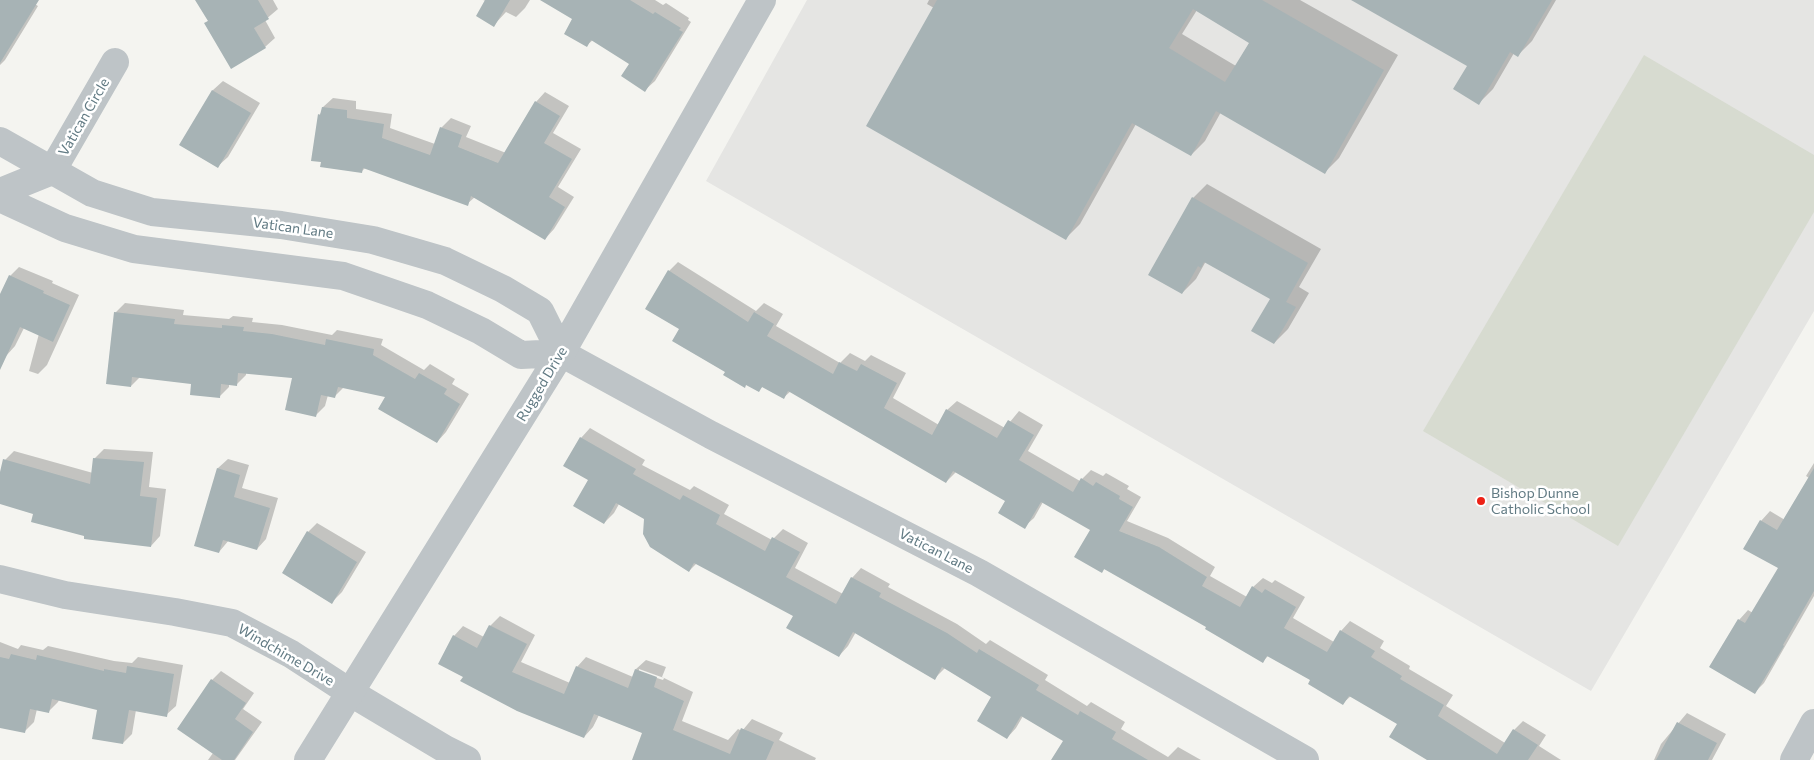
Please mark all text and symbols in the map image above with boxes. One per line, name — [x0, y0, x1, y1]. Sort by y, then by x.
street label: Vatican Circle — [55, 75, 113, 159]
street label: Vatican Lane — [252, 214, 334, 242]
street label: Rugged Drive — [513, 344, 571, 424]
place label: Bishop Dunne Catholic School — [1491, 485, 1590, 518]
marker: Bishop Dunne Catholic School — [1475, 495, 1487, 507]
street label: Vatican Lane — [896, 525, 976, 577]
street label: Windchime Drive — [235, 621, 337, 689]

